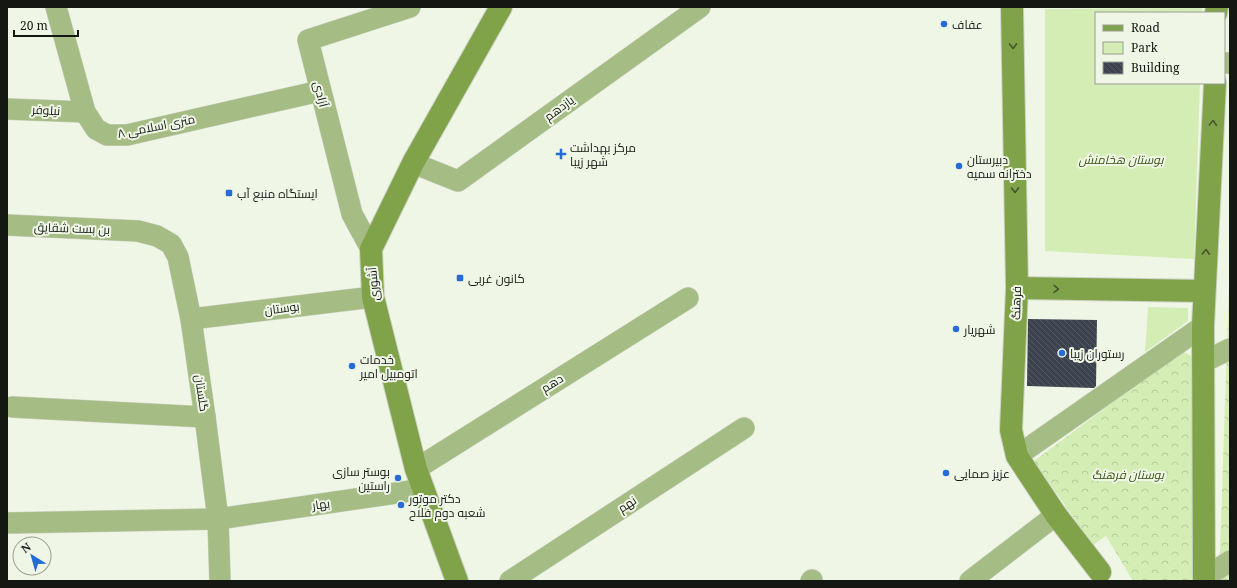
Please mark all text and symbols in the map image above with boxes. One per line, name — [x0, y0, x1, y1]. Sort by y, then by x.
scale bar — [14, 12, 78, 38]
legend — [1095, 12, 1225, 84]
place label: عفاف — [952, 16, 983, 33]
text: 20 m — [20, 17, 48, 34]
marker: عفاف — [939, 19, 949, 29]
text: Road — [1131, 19, 1161, 36]
text: Park — [1131, 39, 1159, 56]
one-way arrow — [1009, 43, 1017, 49]
text: Building — [1131, 59, 1180, 76]
street label: آزادی — [310, 79, 333, 109]
street label: یازدهم — [541, 91, 578, 125]
street label: نیلوفر — [30, 101, 61, 119]
street label: ۸ متری اسلامی — [116, 110, 196, 142]
one-way arrow — [1208, 120, 1217, 126]
place label: مرکز بهداشت شهر زیبا — [570, 139, 636, 170]
marker: مرکز بهداشت شهر زیبا — [555, 148, 567, 160]
place label: دبیرستان دخترانه سمیه — [967, 151, 1032, 182]
park label: بوستان هخامنش — [1079, 151, 1164, 168]
marker: دبیرستان دخترانه سمیه — [954, 161, 964, 171]
place label: ایستگاه منبع آب — [237, 185, 318, 202]
one-way arrow — [1011, 187, 1019, 193]
marker: ایستگاه منبع آب — [224, 188, 234, 198]
street label: بن بست شقایق — [34, 218, 110, 238]
one-way arrow — [1202, 249, 1211, 255]
street label: آشوری — [363, 266, 383, 302]
place label: کانون غربی — [468, 270, 525, 287]
marker: کانون غربی — [455, 273, 465, 283]
one-way arrow — [1053, 285, 1059, 293]
street label: فرهنگ — [1007, 286, 1025, 320]
street label: بوستان — [264, 297, 300, 319]
place label: شهریار — [963, 321, 995, 338]
marker: شهریار — [951, 324, 961, 334]
place label: رستوران زیبا — [1070, 345, 1124, 362]
marker: رستوران زیبا — [1057, 348, 1067, 358]
place label: خدمات اتومبیل امیر — [359, 351, 418, 382]
marker: خدمات اتومبیل امیر — [347, 361, 357, 371]
street label: دهم — [538, 370, 567, 396]
street label: گلستان — [191, 373, 213, 413]
place label: بوستر سازی راستین — [332, 463, 390, 494]
place label: عزیز صمایی — [954, 465, 1010, 482]
park label: بوستان فرهنگ — [1092, 466, 1165, 483]
marker: عزیز صمایی — [941, 468, 951, 478]
marker: بوستر سازی راستین — [393, 473, 403, 483]
place label: دکتر موتور شعبه دوم فلاح — [408, 490, 485, 521]
street label: نهم — [614, 492, 640, 516]
street label: بهار — [310, 494, 331, 514]
marker: دکتر موتور شعبه دوم فلاح — [396, 500, 406, 510]
north arrow — [12, 536, 52, 576]
text: N — [18, 539, 34, 556]

